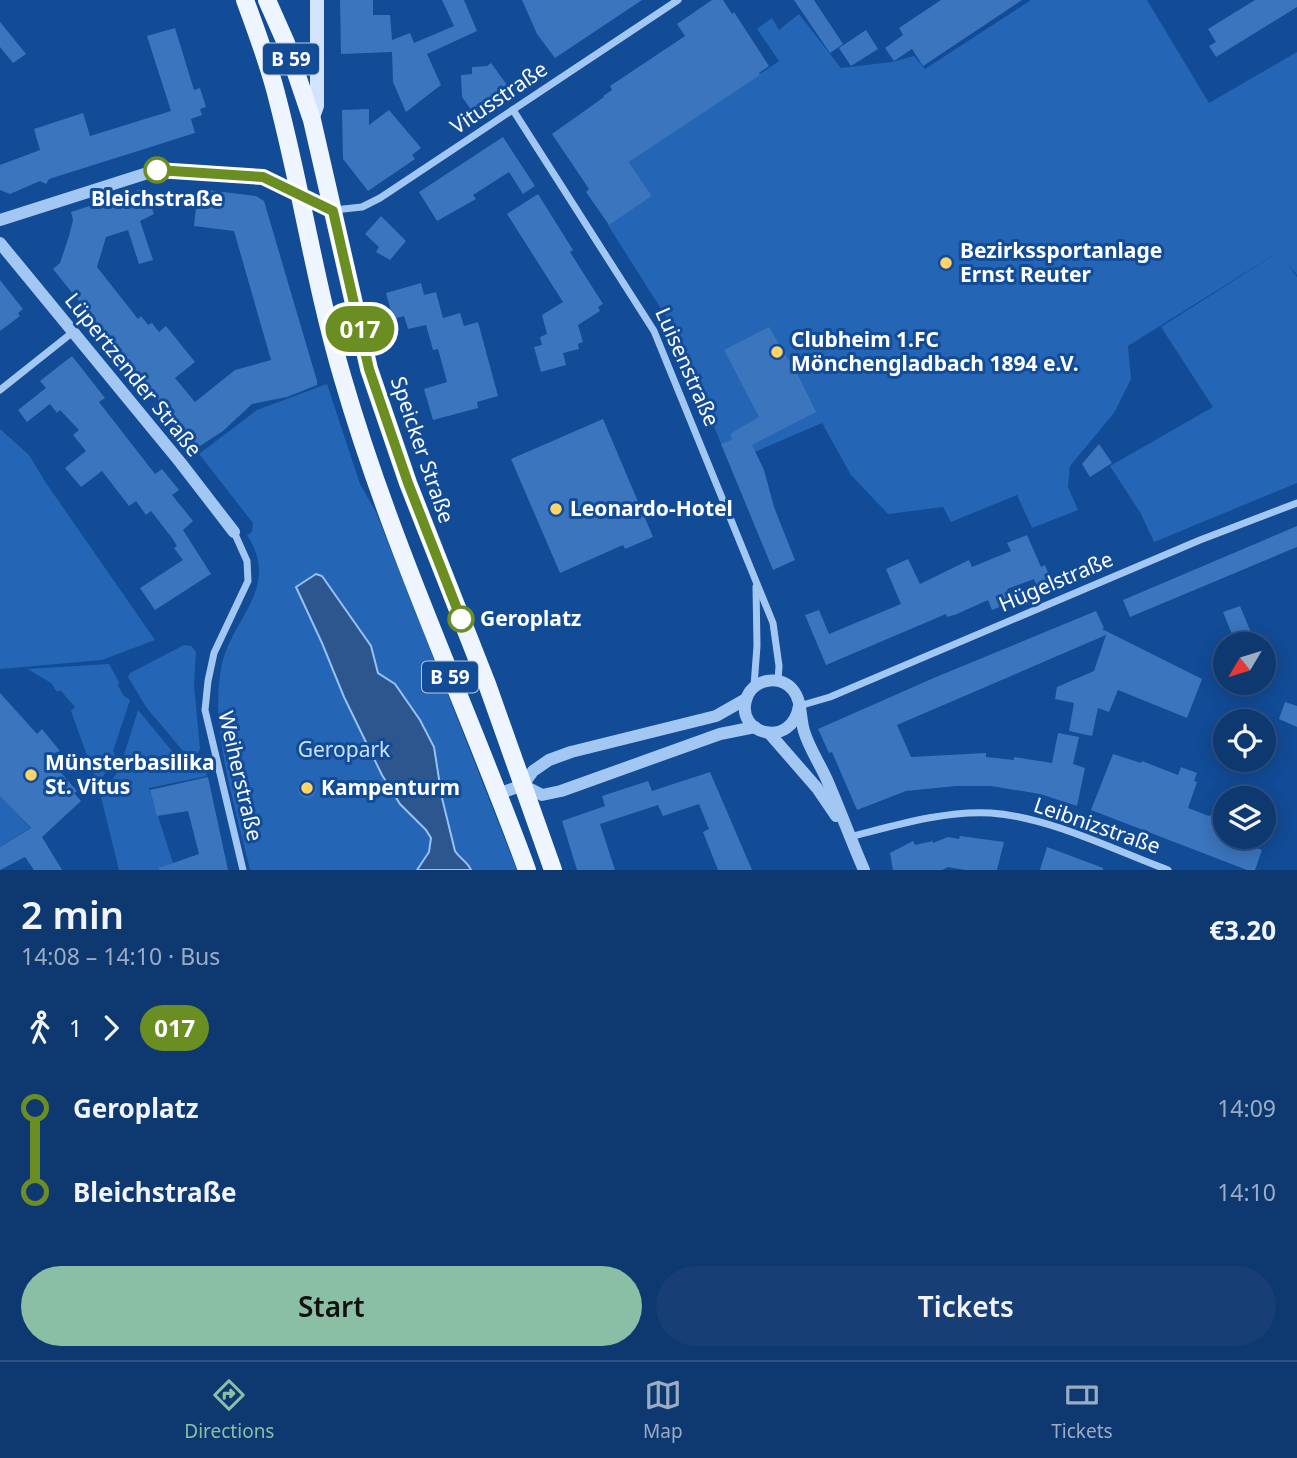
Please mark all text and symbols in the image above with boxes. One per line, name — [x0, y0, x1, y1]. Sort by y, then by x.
road number: B 59 — [263, 44, 319, 74]
street label: Vitusstraße — [444, 54, 552, 140]
marker: Bleichstraße — [144, 157, 170, 183]
place label: Bleichstraße — [91, 184, 223, 212]
place label: Bezirkssportanlage Ernst Reuter — [960, 236, 1162, 288]
marker: Bezirkssportanlage Ernst Reuter — [938, 255, 954, 271]
street label: Lüpertzender Straße — [59, 287, 208, 462]
street label: Luisenstraße — [649, 303, 727, 430]
line badge: 017 — [320, 306, 400, 352]
text: 017 — [339, 312, 381, 345]
place label: Clubheim 1.FC Mönchengladbach 1894 e.V. — [791, 325, 1079, 377]
marker: Clubheim 1.FC Mönchengladbach 1894 e.V. — [769, 344, 785, 360]
street label: Speicker Straße — [385, 373, 461, 527]
place label: Leonardo-Hotel — [570, 494, 733, 522]
marker: Leonardo-Hotel — [548, 501, 564, 517]
street label: Hügelstraße — [994, 544, 1117, 618]
place label: Geroplatz — [480, 604, 581, 632]
marker: Geroplatz — [448, 606, 474, 632]
north arrow — [1213, 632, 1276, 695]
map controls — [1213, 632, 1276, 849]
road number: B 59 — [422, 662, 478, 692]
street label: Weiherstraße — [212, 708, 270, 844]
button: locate — [1213, 709, 1276, 772]
park label: Geropark — [298, 735, 391, 763]
place label: Münsterbasilika St. Vitus — [45, 748, 215, 800]
marker: Münsterbasilika St. Vitus — [23, 767, 39, 783]
place label: Kampenturm — [321, 773, 460, 801]
marker: Kampenturm — [299, 780, 315, 796]
button: layers — [1213, 786, 1276, 849]
street label: Leibnizstraße — [1030, 790, 1164, 860]
text: 2 min — [21, 888, 124, 940]
text: €3.20 — [1209, 912, 1276, 948]
text: 14:08 – 14:10 · Bus — [21, 940, 220, 972]
icon: walk — [21, 1009, 59, 1047]
icon: forward — [92, 1009, 130, 1047]
text: 017 — [154, 1011, 195, 1044]
text: 1 — [69, 1012, 82, 1044]
text: Geroplatz — [73, 1090, 199, 1126]
text: 14:09 — [1217, 1092, 1276, 1124]
text: Bleichstraße — [73, 1174, 237, 1210]
text: 14:10 — [1217, 1176, 1276, 1208]
button: Start — [21, 1266, 642, 1346]
button: Tickets — [656, 1266, 1276, 1346]
tab: Directions — [184, 1376, 274, 1444]
tab: Map — [643, 1376, 683, 1444]
tab: Tickets — [1051, 1376, 1113, 1444]

